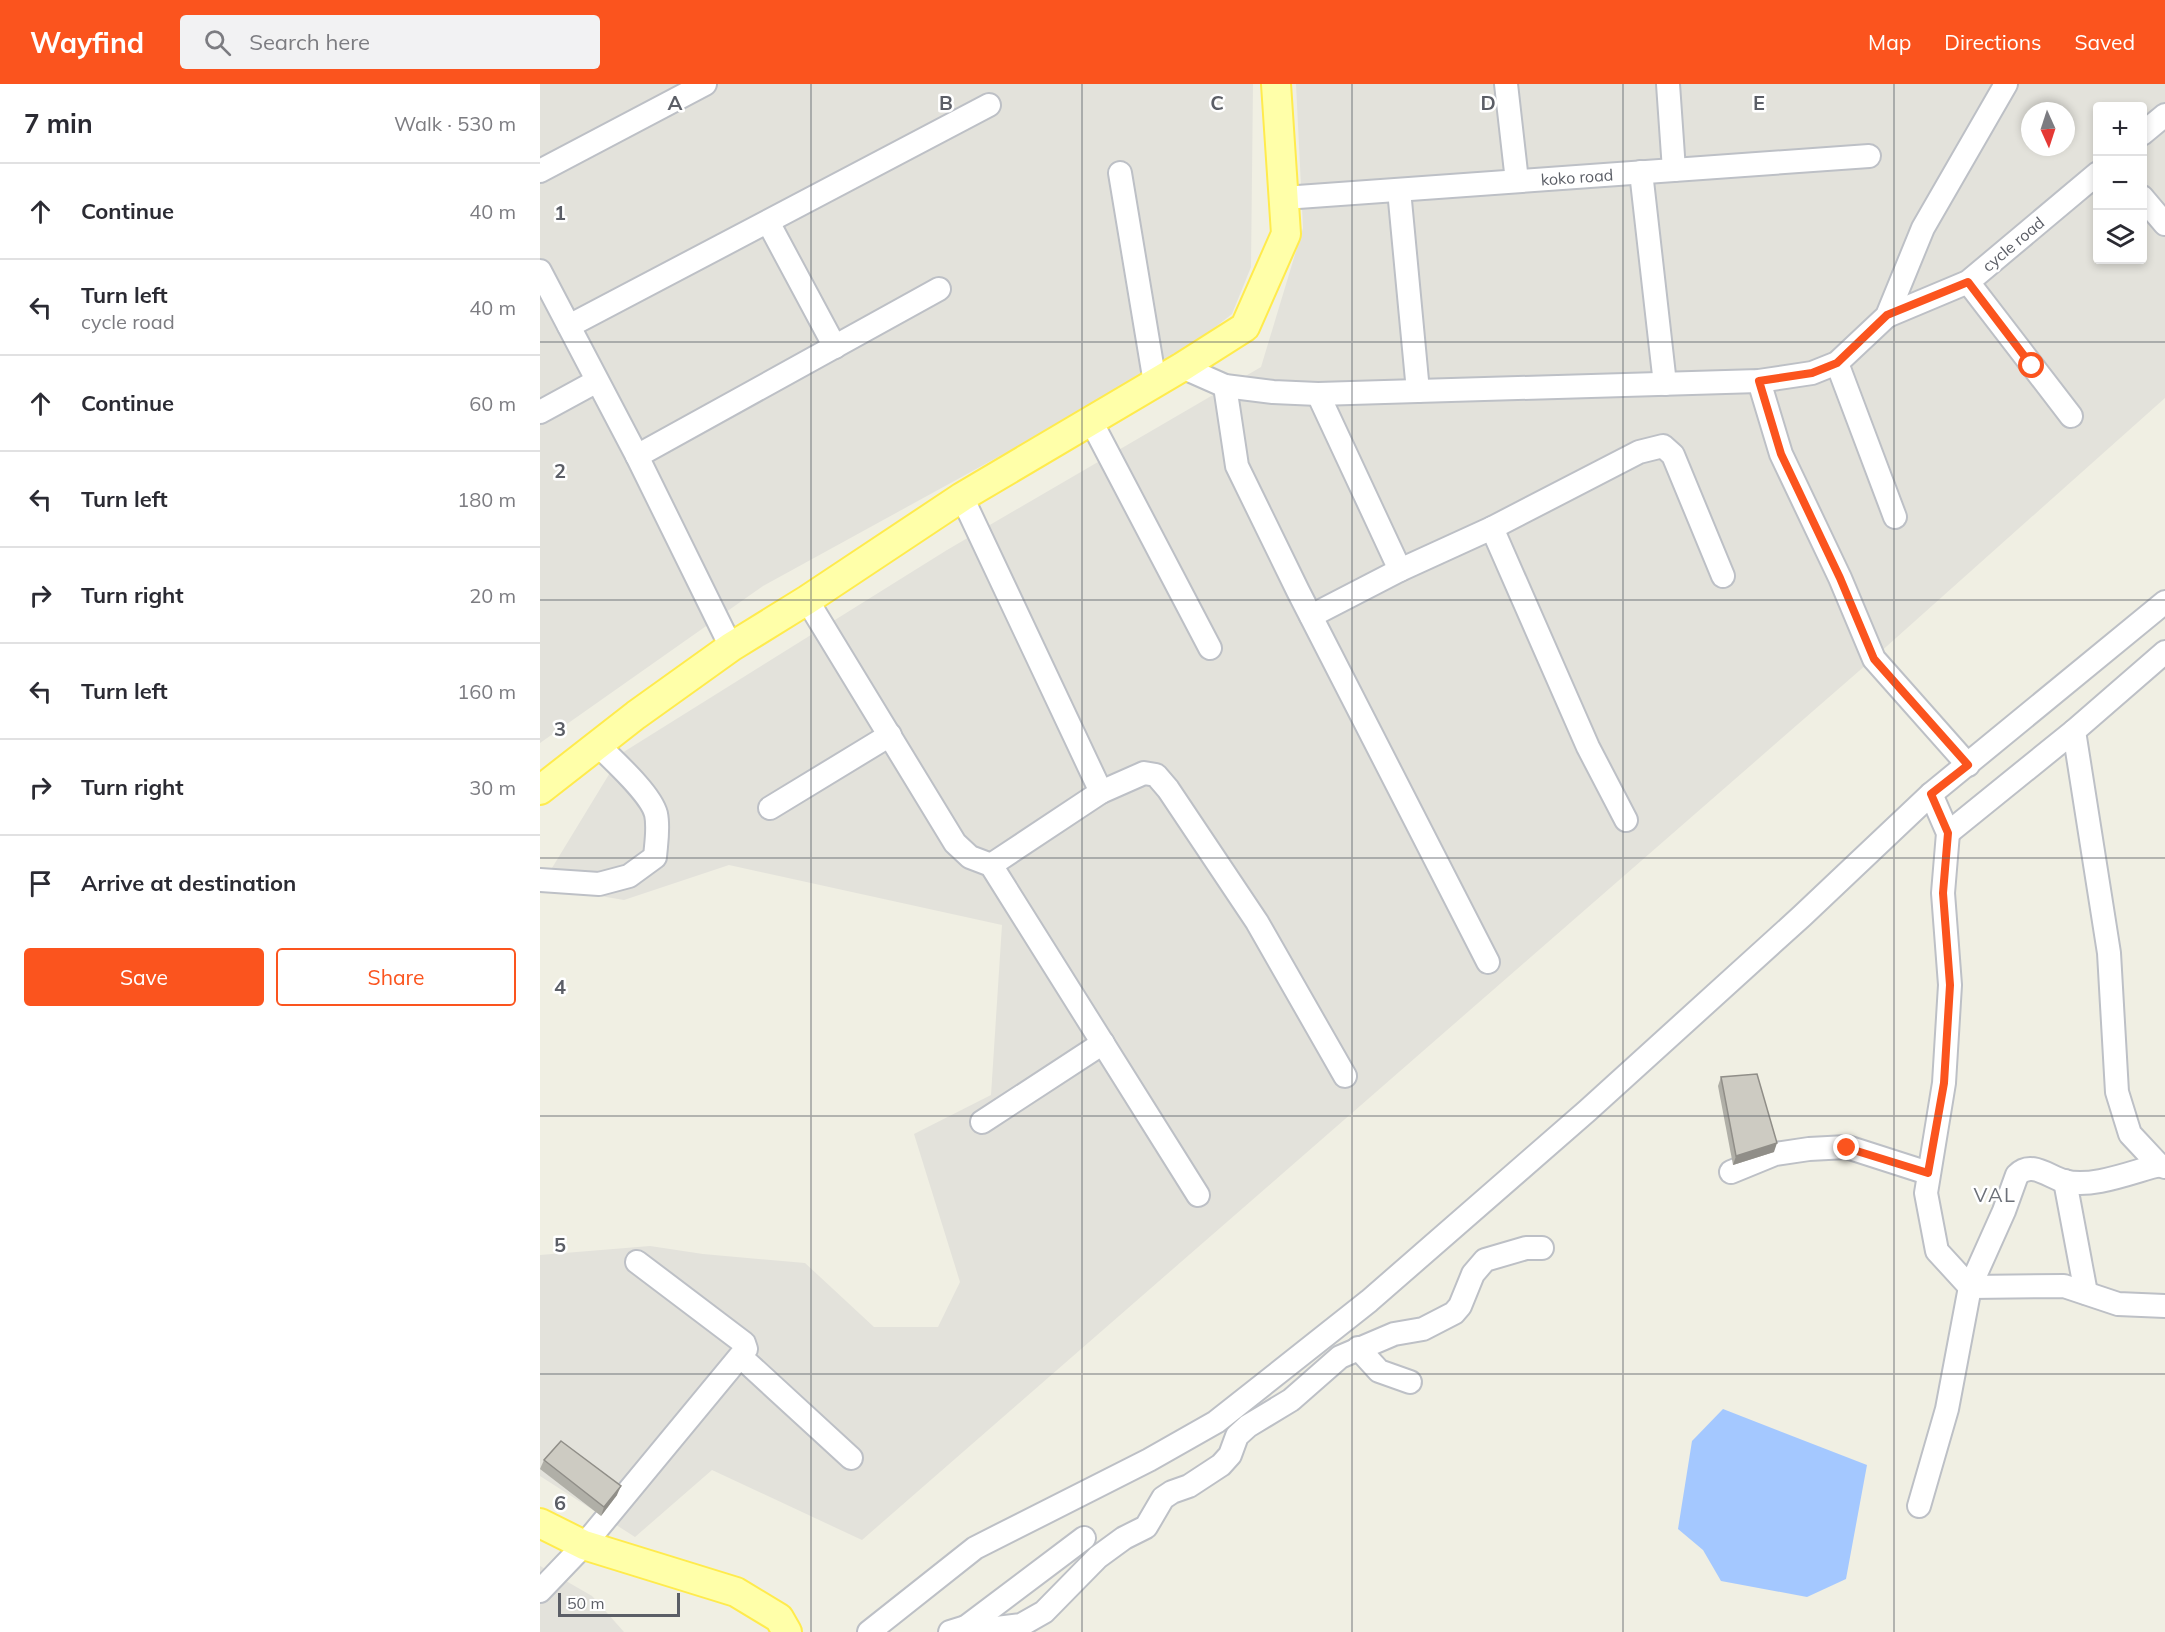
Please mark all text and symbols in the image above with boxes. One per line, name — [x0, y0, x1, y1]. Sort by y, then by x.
search box — [180, 15, 600, 69]
text: Wayfind — [30, 25, 144, 60]
icon: search — [201, 26, 234, 59]
text: Search here — [249, 28, 370, 56]
text: Map — [1868, 29, 1911, 55]
text: Directions — [1944, 29, 2041, 55]
text: Saved — [2074, 29, 2135, 55]
text: A — [668, 90, 683, 115]
text: B — [939, 90, 953, 115]
text: C — [1210, 90, 1224, 115]
text: D — [1480, 90, 1496, 115]
text: E — [1753, 90, 1765, 115]
north arrow — [2021, 102, 2075, 156]
map controls — [2093, 102, 2147, 264]
button: + — [2093, 102, 2147, 156]
text: 7 min — [24, 107, 93, 140]
text: Walk · 530 m — [394, 111, 516, 136]
button: − — [2093, 156, 2147, 210]
street label: koko road — [1540, 164, 1614, 190]
icon: ahead — [24, 195, 57, 228]
text: Continue — [81, 197, 174, 225]
text: 40 m — [469, 199, 516, 224]
text: 1 — [554, 200, 566, 225]
button: layers — [2093, 210, 2147, 264]
street label: cycle road — [1978, 212, 2048, 276]
text: Turn left — [81, 281, 168, 309]
icon: left — [24, 291, 57, 324]
text: 40 m — [469, 295, 516, 320]
text: cycle road — [81, 309, 175, 334]
route start — [2018, 352, 2044, 378]
icon: ahead — [24, 387, 57, 420]
text: Continue — [81, 389, 174, 417]
text: 60 m — [469, 391, 516, 416]
text: 2 — [554, 458, 566, 483]
icon: left — [24, 483, 57, 516]
text: Turn left — [81, 485, 168, 513]
text: 180 m — [457, 487, 516, 512]
icon: right — [24, 579, 57, 612]
text: Turn right — [81, 581, 184, 609]
text: 20 m — [469, 583, 516, 608]
icon: left — [24, 675, 57, 708]
text: Turn left — [81, 677, 168, 705]
text: 160 m — [457, 679, 516, 704]
text: 3 — [554, 716, 566, 741]
icon: right — [24, 771, 57, 804]
text: Turn right — [81, 773, 184, 801]
text: 30 m — [469, 775, 516, 800]
icon: arrive — [24, 867, 57, 900]
text: Arrive at destination — [81, 869, 296, 897]
button: Save — [24, 948, 264, 1006]
button: Share — [276, 948, 516, 1006]
text: 4 — [554, 974, 566, 999]
route end — [1833, 1134, 1859, 1160]
district label: VAL — [1974, 1182, 2016, 1207]
text: 5 — [554, 1232, 566, 1257]
text: 6 — [554, 1490, 566, 1515]
scale bar — [558, 1590, 680, 1618]
text: 50 m — [567, 1593, 604, 1613]

